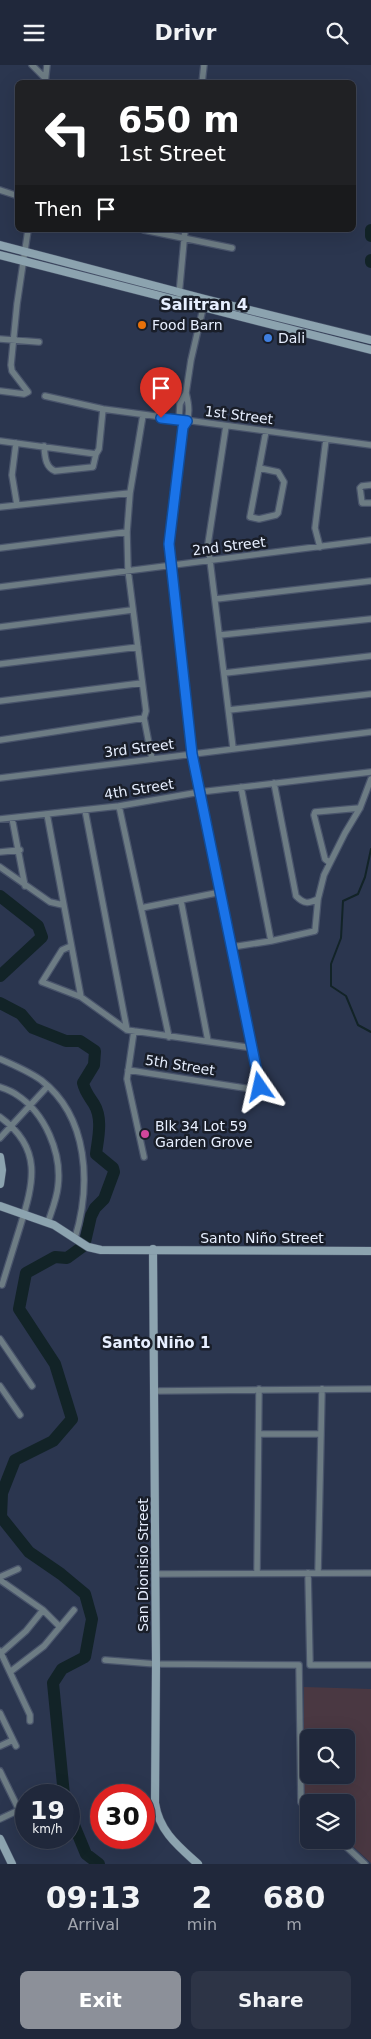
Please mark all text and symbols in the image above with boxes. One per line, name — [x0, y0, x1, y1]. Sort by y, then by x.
icon: menu — [20, 19, 48, 47]
icon: search — [323, 19, 351, 47]
text: Drivr — [155, 20, 216, 45]
icon: left — [35, 100, 100, 165]
text: 650 m — [118, 100, 240, 140]
text: 1st Street — [118, 141, 226, 166]
icon: arrive — [92, 195, 120, 223]
text: Then — [35, 198, 82, 220]
district label: Salitran 4 — [160, 295, 248, 314]
place label: Food Barn — [152, 317, 223, 333]
marker: Food Barn — [136, 319, 148, 331]
place label: Dali — [278, 330, 305, 346]
marker: Dali — [262, 332, 274, 344]
pin — [140, 367, 182, 418]
icon: arrive — [147, 374, 175, 402]
street label: 1st Street — [204, 403, 275, 427]
street label: 2nd Street — [191, 534, 267, 558]
street label: 3rd Street — [103, 736, 175, 760]
street label: 4th Street — [103, 776, 175, 802]
street label: 5th Street — [144, 1052, 216, 1078]
position arrow — [233, 1060, 285, 1112]
place label: Blk 34 Lot 59 Garden Grove — [155, 1118, 253, 1150]
marker: Blk 34 Lot 59 Garden Grove — [139, 1128, 151, 1140]
street label: Santo Niño Street — [200, 1230, 324, 1246]
district label: Santo Niño 1 — [102, 1334, 210, 1352]
street label: San Dionisio Street — [135, 1498, 151, 1632]
map controls — [300, 1729, 355, 1849]
button: search — [300, 1729, 355, 1784]
speed limit sign: 30 — [90, 1784, 155, 1849]
button: layers — [300, 1794, 355, 1849]
text: 19 — [30, 1796, 65, 1825]
text: km/h — [32, 1822, 63, 1836]
text: 09:13 — [46, 1880, 141, 1915]
text: 2 — [191, 1880, 212, 1915]
text: 680 — [263, 1880, 325, 1915]
text: Arrival — [67, 1915, 119, 1934]
text: min — [187, 1915, 217, 1934]
text: m — [286, 1915, 302, 1934]
button: Exit — [20, 1971, 181, 2029]
button: Share — [191, 1971, 351, 2029]

